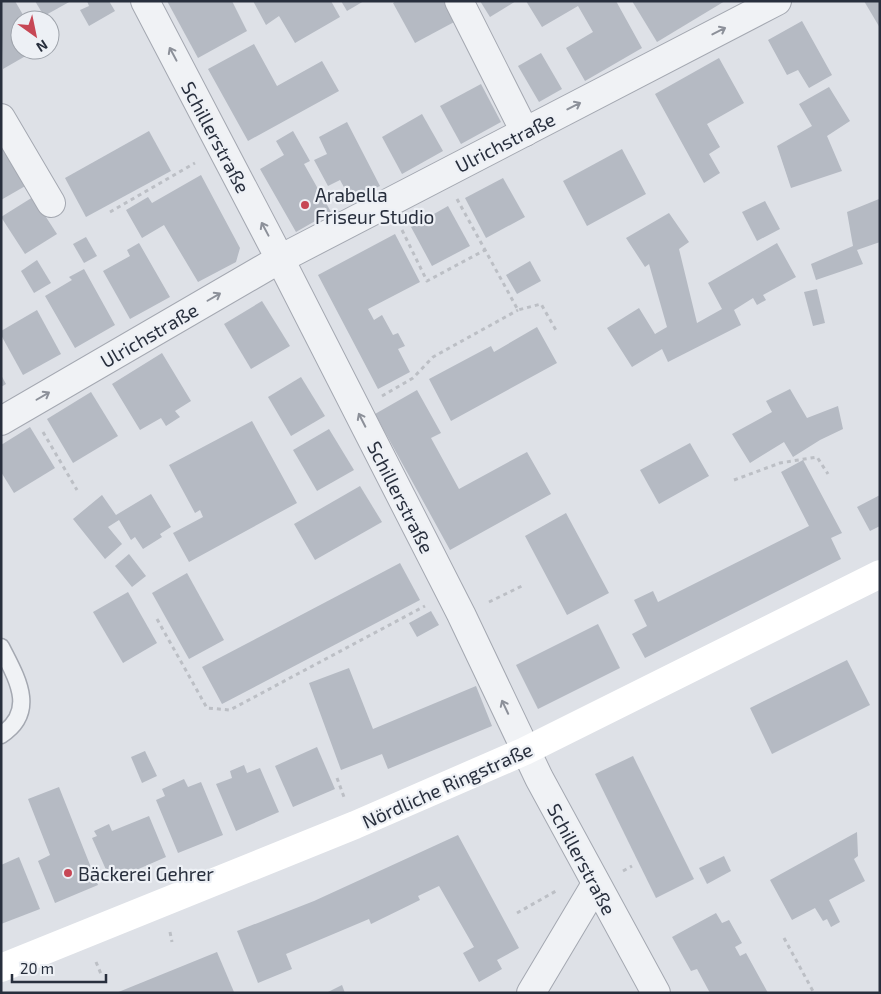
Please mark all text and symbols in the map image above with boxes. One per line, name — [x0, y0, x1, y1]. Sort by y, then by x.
north arrow — [10, 10, 60, 60]
one-way arrow — [711, 26, 725, 36]
text: N — [33, 36, 51, 56]
one-way arrow — [168, 47, 177, 62]
street label: Schillerstraße — [177, 77, 255, 197]
one-way arrow — [567, 101, 582, 111]
street label: Ulrichstraße — [451, 107, 559, 177]
place label: Arabella Friseur Studio — [315, 183, 434, 228]
marker: Arabella Friseur Studio — [299, 199, 311, 211]
one-way arrow — [260, 222, 269, 237]
one-way arrow — [207, 291, 221, 301]
street label: Ulrichstraße — [96, 298, 202, 372]
one-way arrow — [36, 391, 50, 401]
one-way arrow — [357, 413, 367, 428]
street label: Schillerstraße — [363, 437, 439, 557]
one-way arrow — [499, 700, 509, 715]
street label: Nördliche Ringstraße — [358, 737, 536, 833]
street label: Schillerstraße — [543, 799, 621, 919]
place label: Bäckerei Gehrer — [78, 862, 214, 885]
marker: Bäckerei Gehrer — [62, 867, 74, 879]
scale bar — [12, 952, 106, 984]
text: 20 m — [20, 959, 54, 977]

